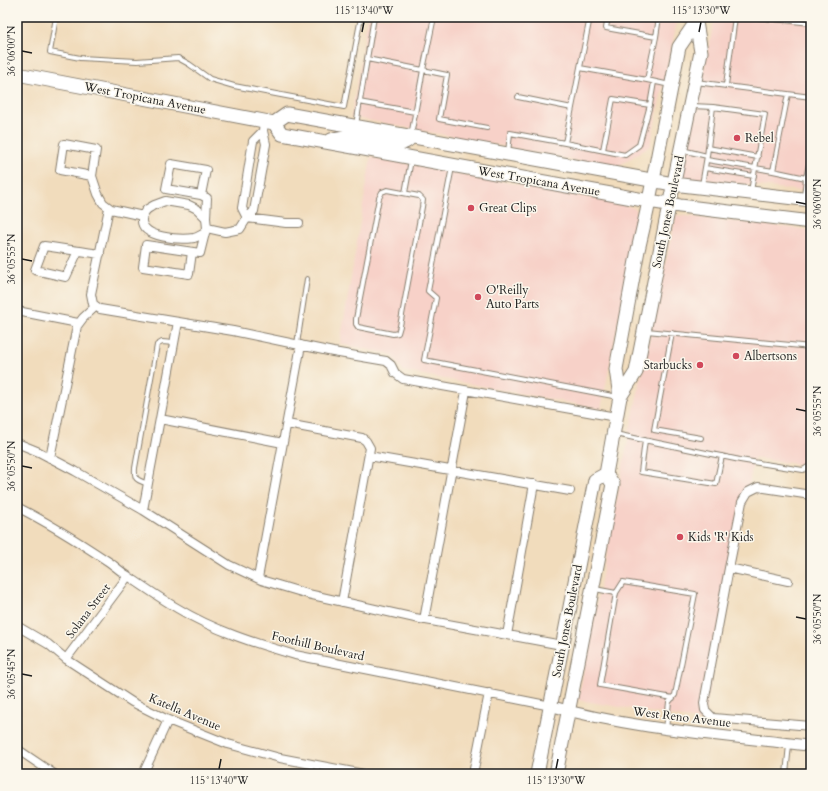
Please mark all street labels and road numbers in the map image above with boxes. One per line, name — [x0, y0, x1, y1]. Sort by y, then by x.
street label: West Tropicana Avenue — [82, 78, 207, 118]
street label: South Jones Boulevard — [648, 154, 688, 270]
street label: West Tropicana Avenue — [476, 162, 601, 200]
street label: South Jones Boulevard — [548, 563, 586, 679]
street label: Solana Street — [62, 580, 114, 642]
street label: Foothill Boulevard — [270, 628, 367, 665]
street label: Katella Avenue — [147, 690, 223, 734]
street label: West Reno Avenue — [631, 703, 732, 731]

